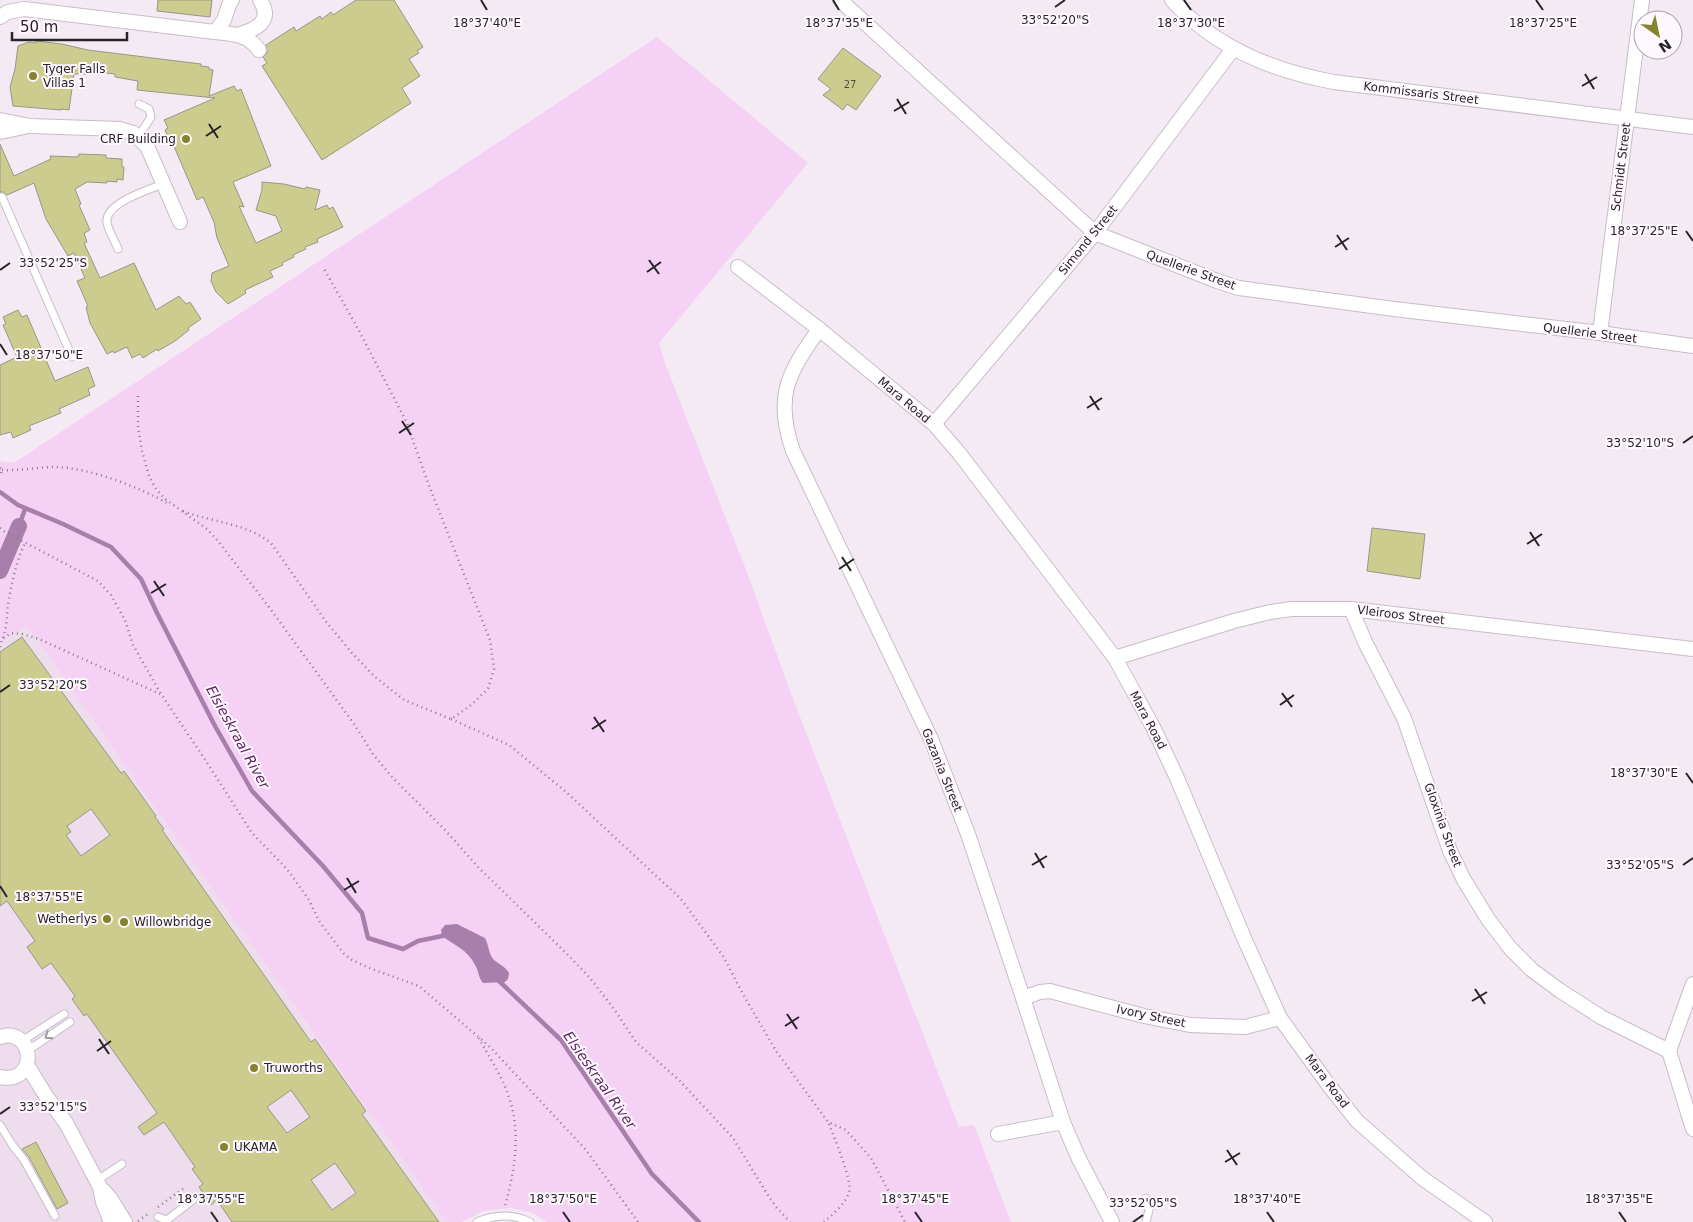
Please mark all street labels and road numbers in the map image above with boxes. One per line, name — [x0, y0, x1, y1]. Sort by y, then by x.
street label: Kommissaris Street — [1363, 79, 1480, 107]
street label: Schmidt Street — [1609, 121, 1633, 212]
street label: Simond Street — [1056, 202, 1121, 278]
street label: Quellerie Street — [1144, 247, 1238, 293]
street label: Quellerie Street — [1542, 320, 1638, 346]
street label: Mara Road — [875, 374, 933, 426]
street label: Vleiroos Street — [1356, 603, 1446, 627]
street label: Mara Road — [1127, 688, 1169, 752]
street label: Gazania Street — [919, 726, 965, 814]
street label: Gloxinia Street — [1421, 781, 1465, 869]
street label: Ivory Street — [1115, 1002, 1187, 1030]
street label: Mara Road — [1302, 1051, 1352, 1111]

